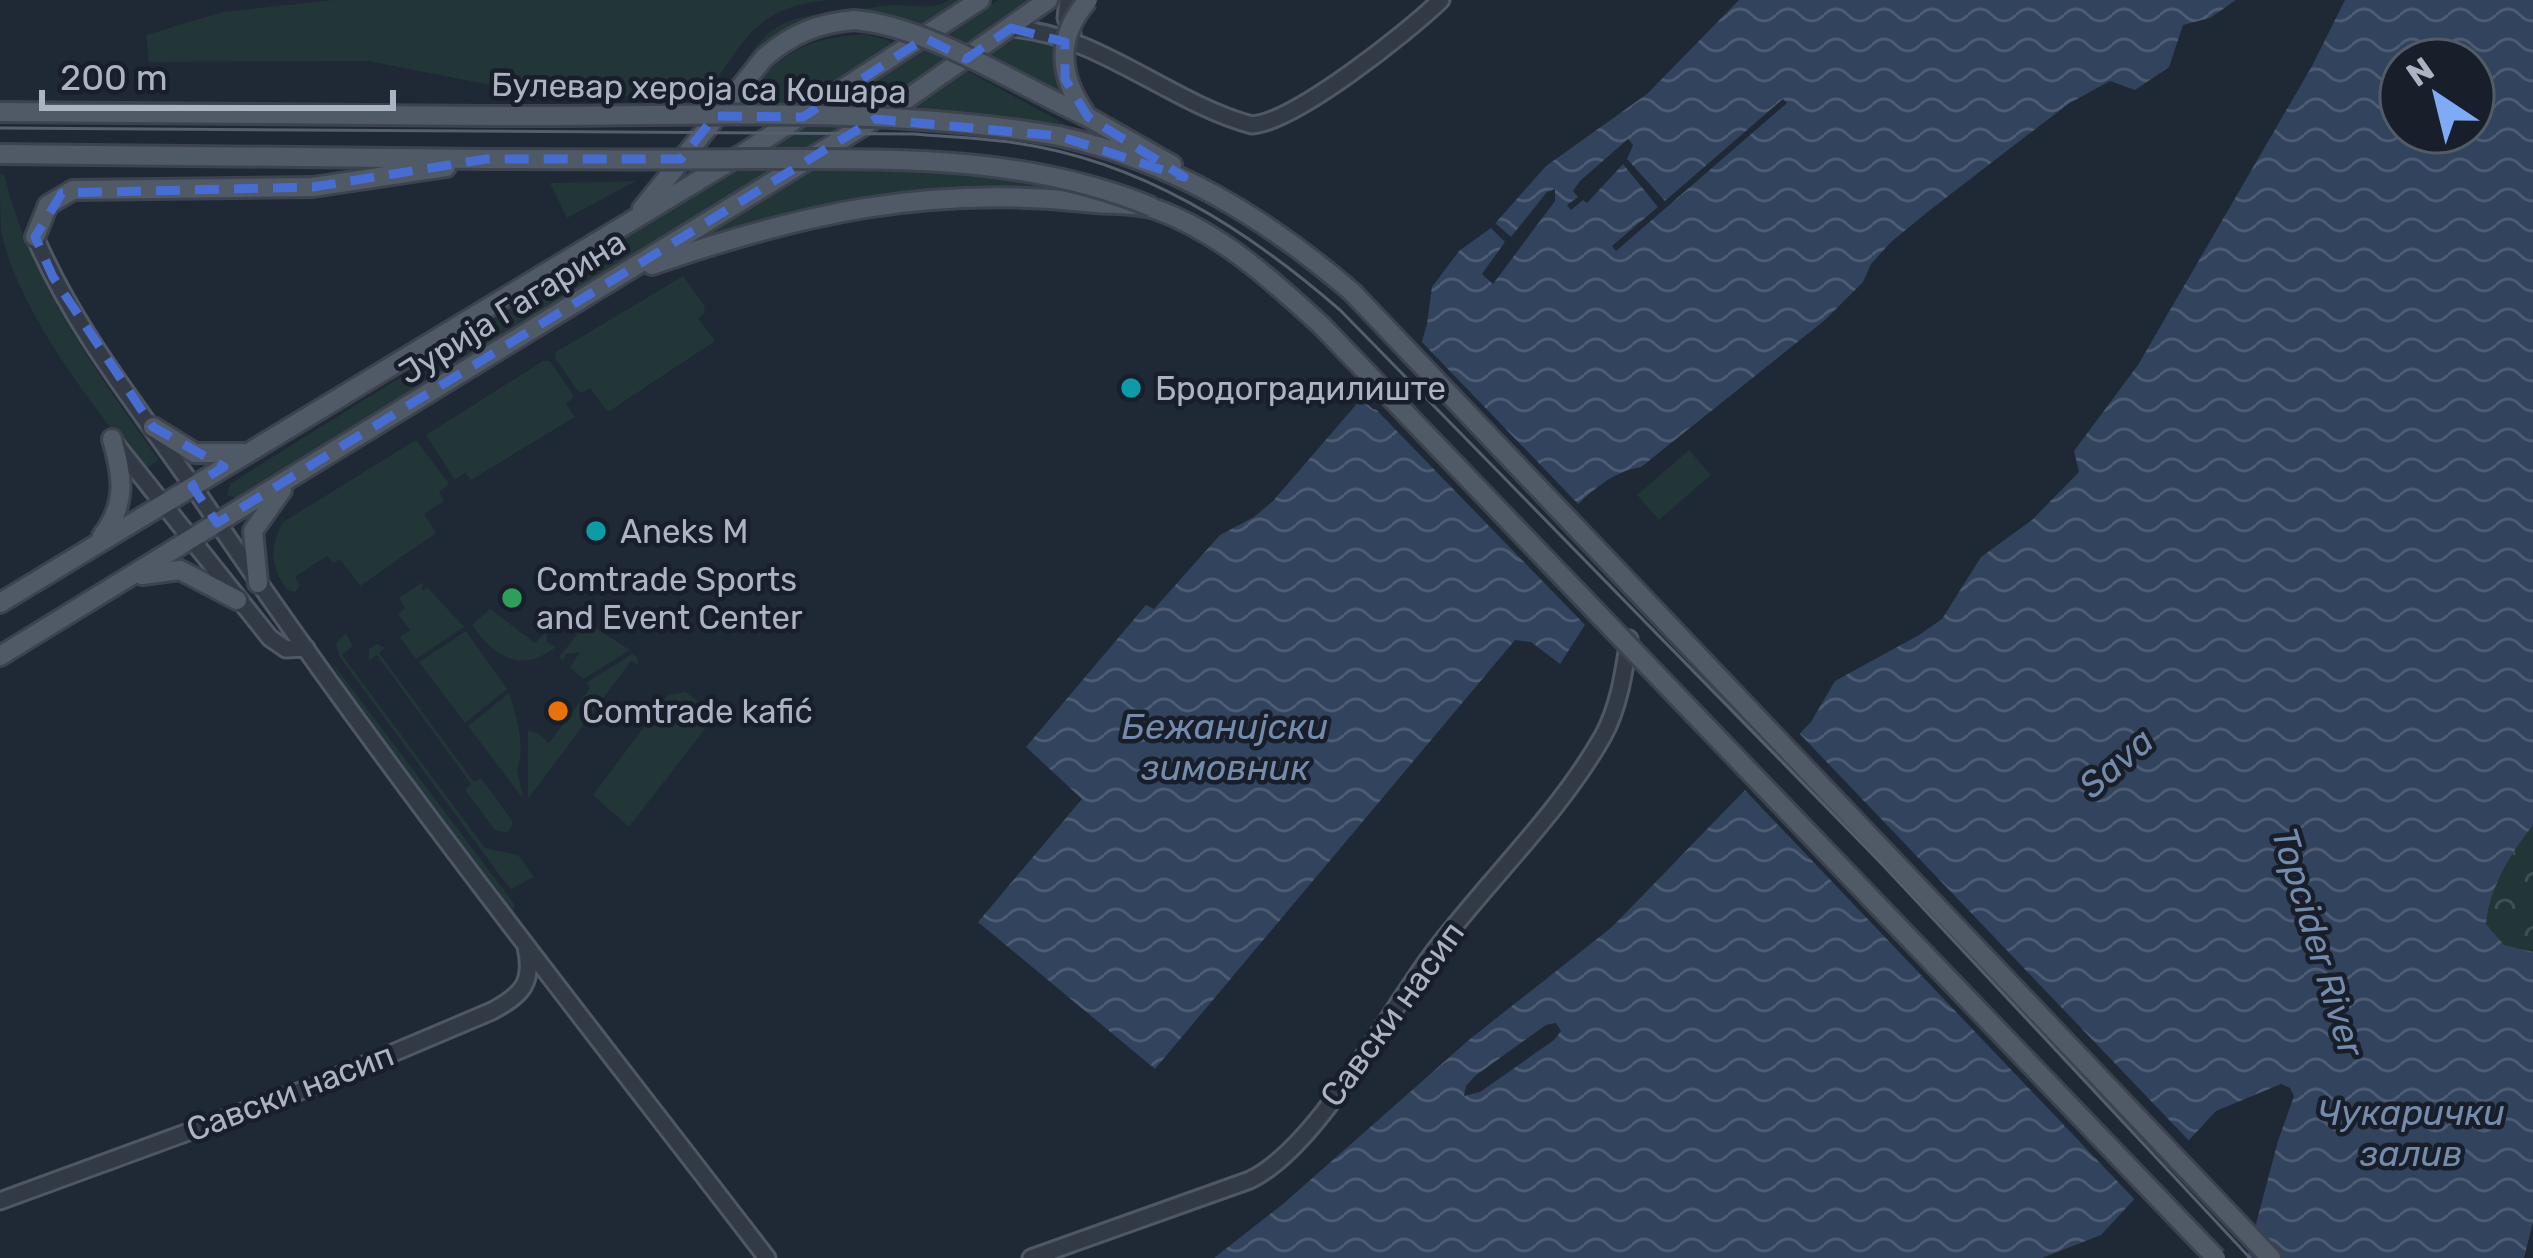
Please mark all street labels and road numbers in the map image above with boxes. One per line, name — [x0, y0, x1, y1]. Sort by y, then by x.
street label: Булевар хероја са Кошара — [491, 65, 907, 111]
street label: Јурија Гагарина — [392, 222, 632, 392]
street label: Савски насип — [1312, 914, 1472, 1114]
street label: Савски насип — [181, 1035, 399, 1149]

